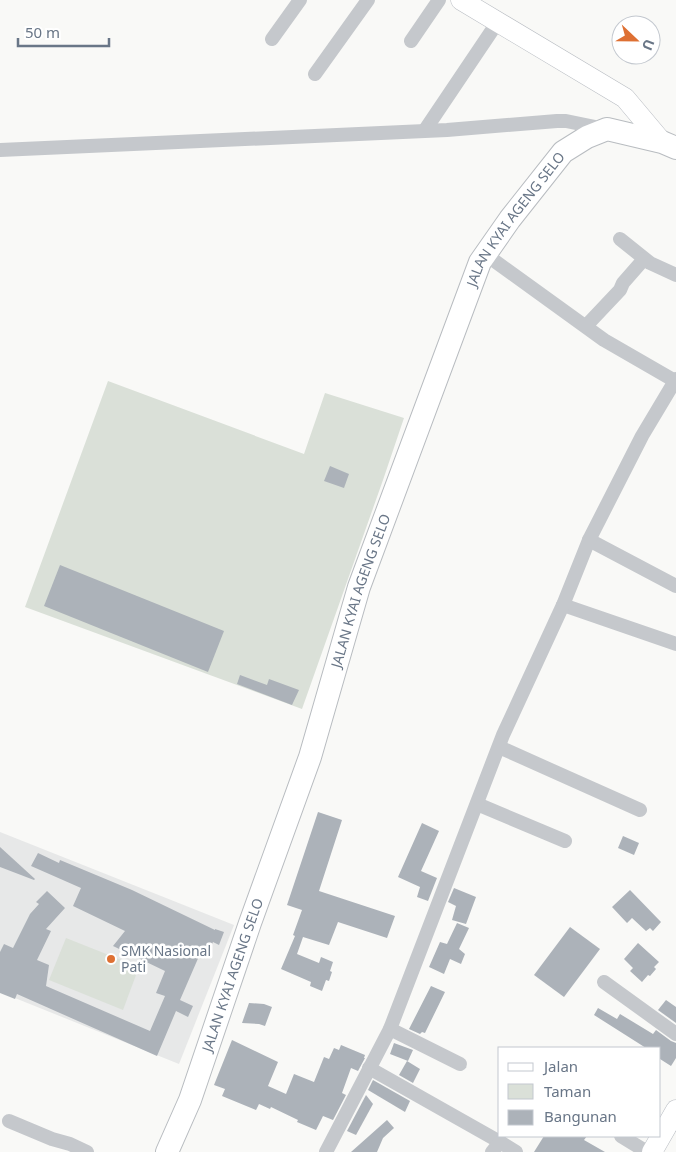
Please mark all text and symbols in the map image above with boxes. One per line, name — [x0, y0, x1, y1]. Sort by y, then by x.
scale bar — [18, 15, 109, 47]
north arrow — [611, 15, 661, 65]
text: 50 m — [25, 22, 60, 42]
text: U — [638, 37, 659, 54]
street label: JALAN KYAI AGENG SELO — [461, 148, 569, 291]
street label: JALAN KYAI AGENG SELO — [326, 511, 394, 672]
street label: JALAN KYAI AGENG SELO — [196, 895, 267, 1056]
place label: SMK Nasional Pati — [121, 941, 211, 976]
marker: SMK Nasional Pati — [105, 953, 117, 965]
legend — [498, 1047, 661, 1137]
text: Jalan — [542, 1056, 578, 1076]
text: Taman — [544, 1081, 591, 1101]
text: Bangunan — [544, 1106, 617, 1126]

